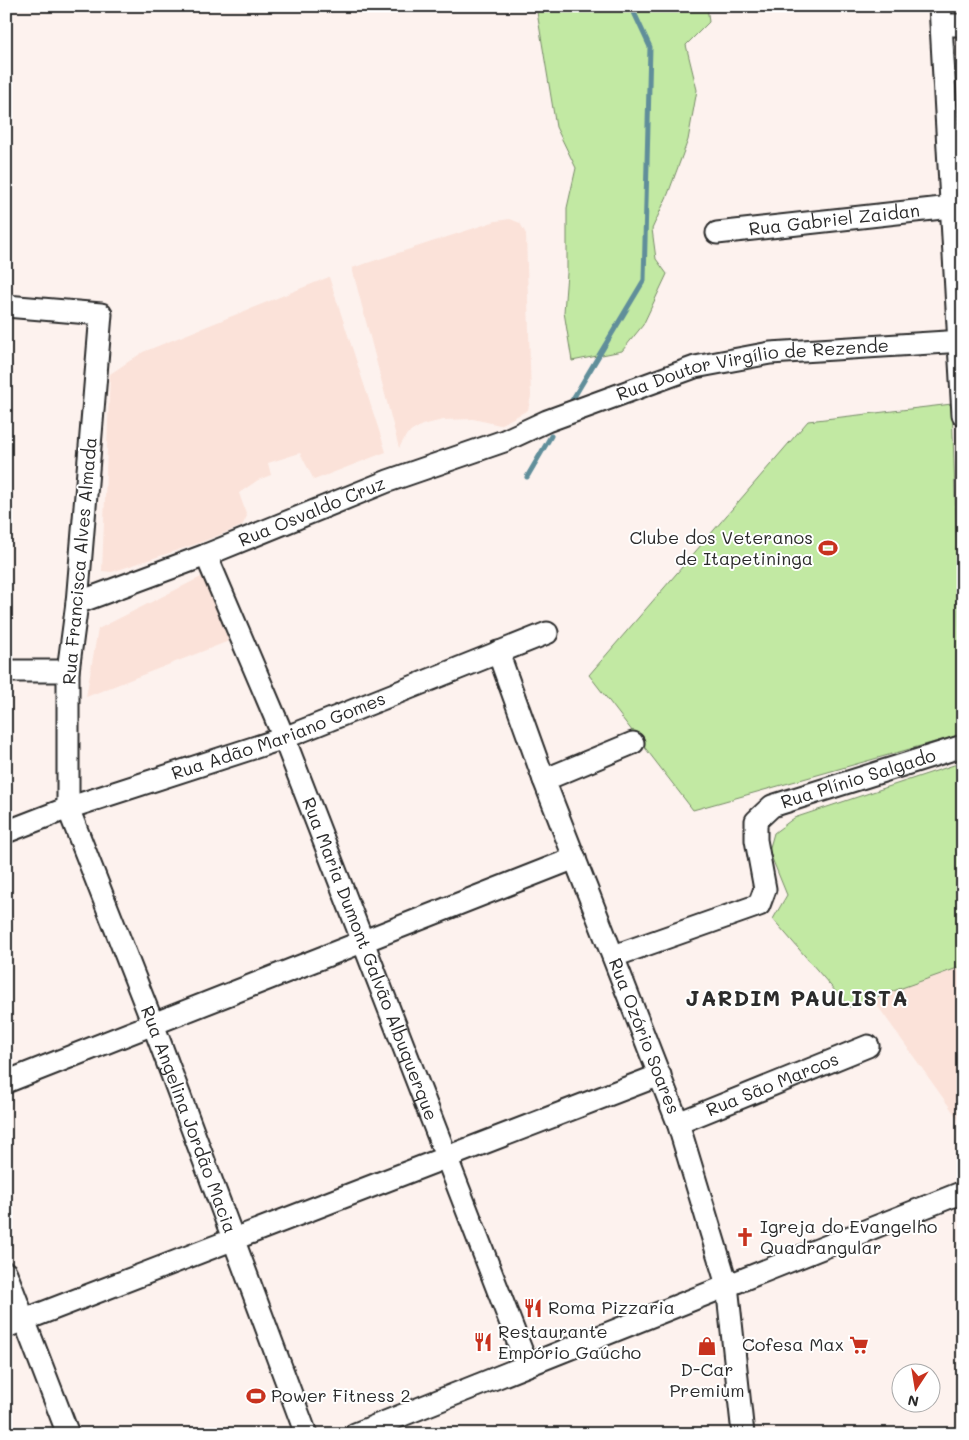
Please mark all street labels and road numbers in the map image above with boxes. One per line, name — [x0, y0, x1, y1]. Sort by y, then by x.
street label: Rua Gabriel Zaidan — [747, 198, 921, 240]
street label: Rua Doutor Virgílio de Rezende — [613, 333, 890, 406]
street label: Rua Francisca Alves Almada — [56, 436, 102, 686]
street label: Rua Osvaldo Cruz — [235, 470, 388, 552]
street label: Rua Adão Mariano Gomes — [168, 686, 389, 785]
street label: Rua Plínio Salgado — [778, 742, 939, 814]
street label: Rua Maria Dumont Galvão Albuquerque — [297, 794, 444, 1124]
street label: Rua Ozório Soares — [604, 954, 686, 1117]
street label: Rua Angelina Jordão Macia — [136, 1002, 243, 1236]
street label: Rua São Marcos — [702, 1046, 842, 1121]

